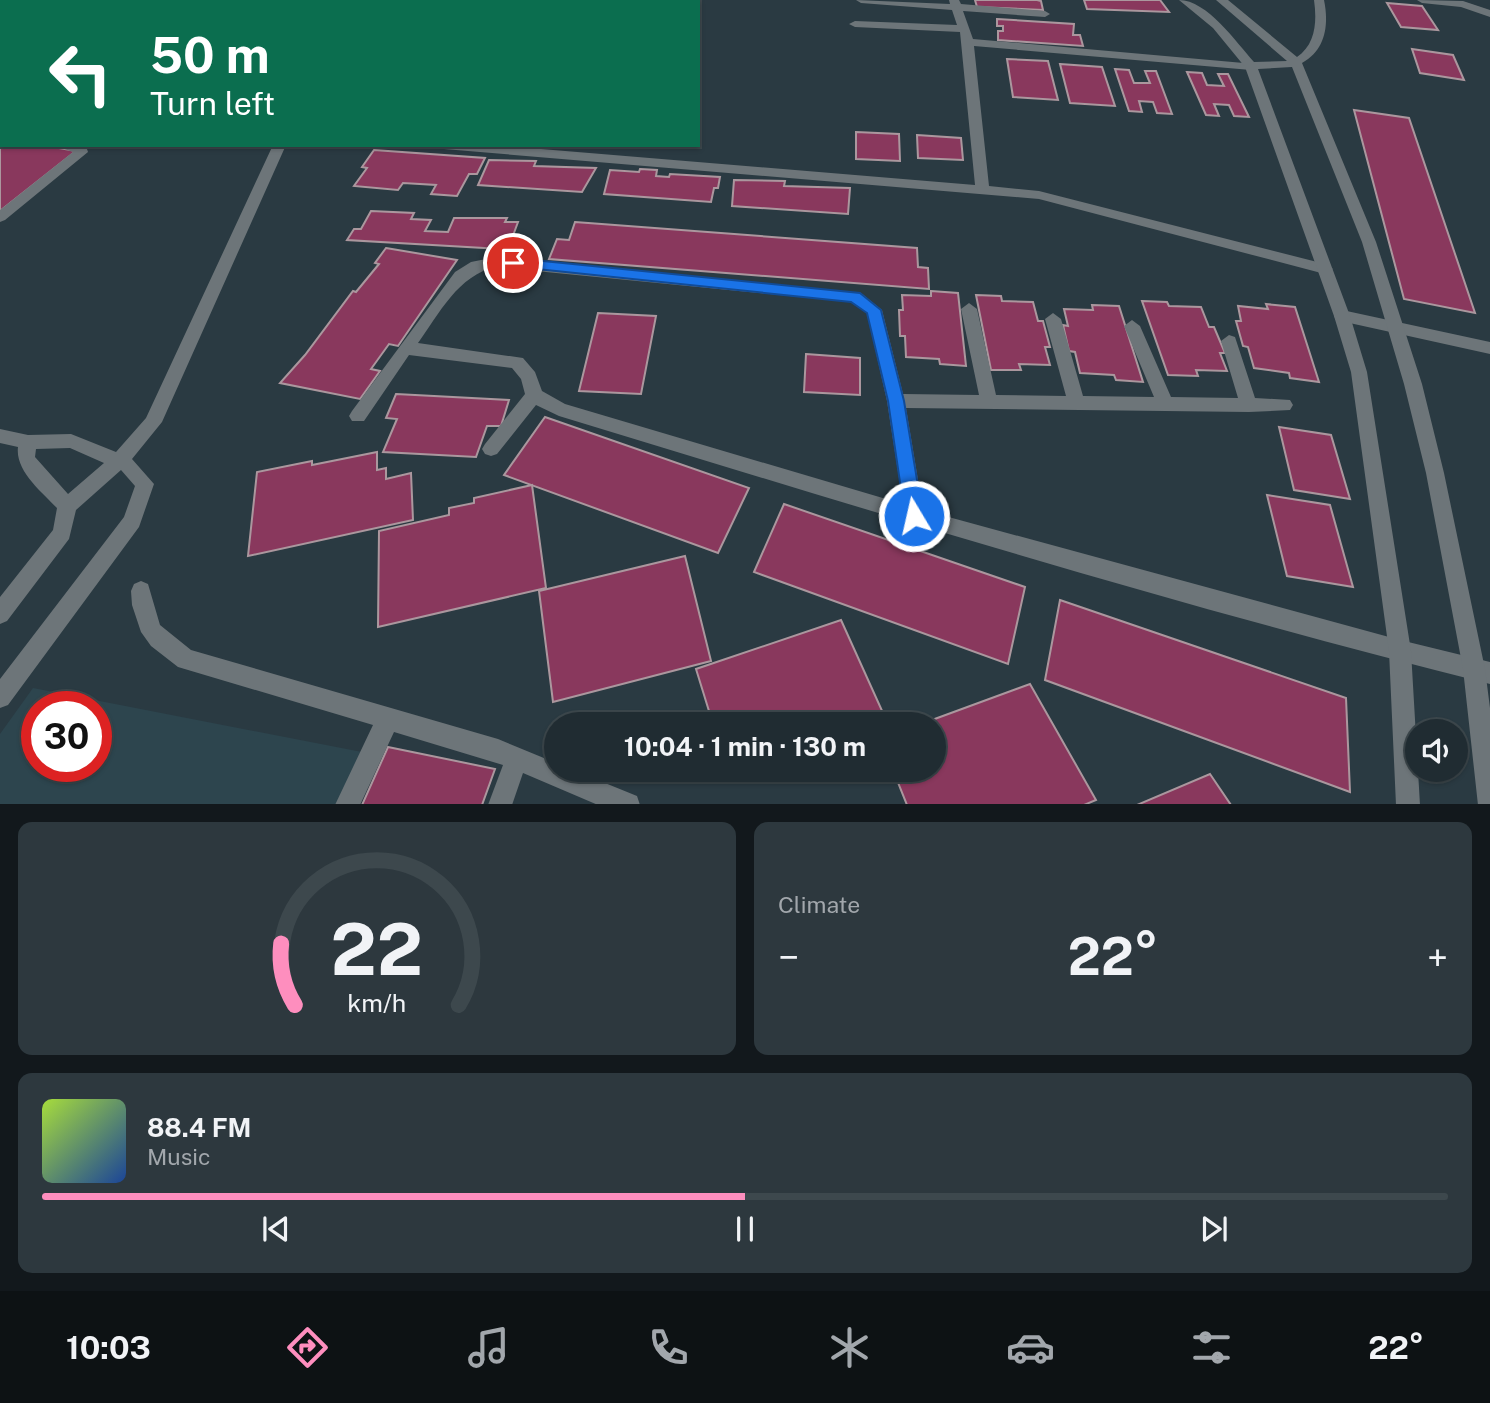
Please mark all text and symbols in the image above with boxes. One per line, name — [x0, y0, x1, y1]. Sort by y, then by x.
text: 50 m — [150, 26, 270, 84]
icon: left — [35, 28, 126, 119]
text: Turn left — [150, 85, 275, 122]
pin — [483, 233, 543, 293]
icon: arrive — [494, 244, 532, 282]
position arrow — [877, 479, 951, 553]
speed limit sign: 30 — [21, 691, 112, 782]
map controls — [1405, 719, 1468, 782]
button: sound — [1405, 719, 1468, 782]
text: 10:04 · 1 min · 130 m — [624, 731, 866, 762]
text: Climate — [778, 891, 860, 918]
text: 22 — [331, 906, 423, 991]
text: 22° — [1068, 926, 1158, 987]
text: − — [778, 935, 799, 980]
text: + — [1427, 935, 1448, 980]
text: km/h — [348, 987, 406, 1017]
text: 88.4 FM — [147, 1112, 251, 1143]
text: Music — [147, 1143, 211, 1170]
icon: previous — [257, 1210, 295, 1248]
icon: pause — [726, 1210, 764, 1248]
icon: next — [1195, 1210, 1233, 1248]
icon: directions — [283, 1323, 332, 1372]
icon: music — [464, 1323, 513, 1372]
icon: phone — [644, 1323, 693, 1372]
icon: climate — [825, 1323, 874, 1372]
icon: car — [1006, 1323, 1055, 1372]
icon: filters — [1187, 1323, 1236, 1372]
text: 10:03 — [66, 1329, 151, 1366]
text: 22° — [1368, 1329, 1424, 1366]

